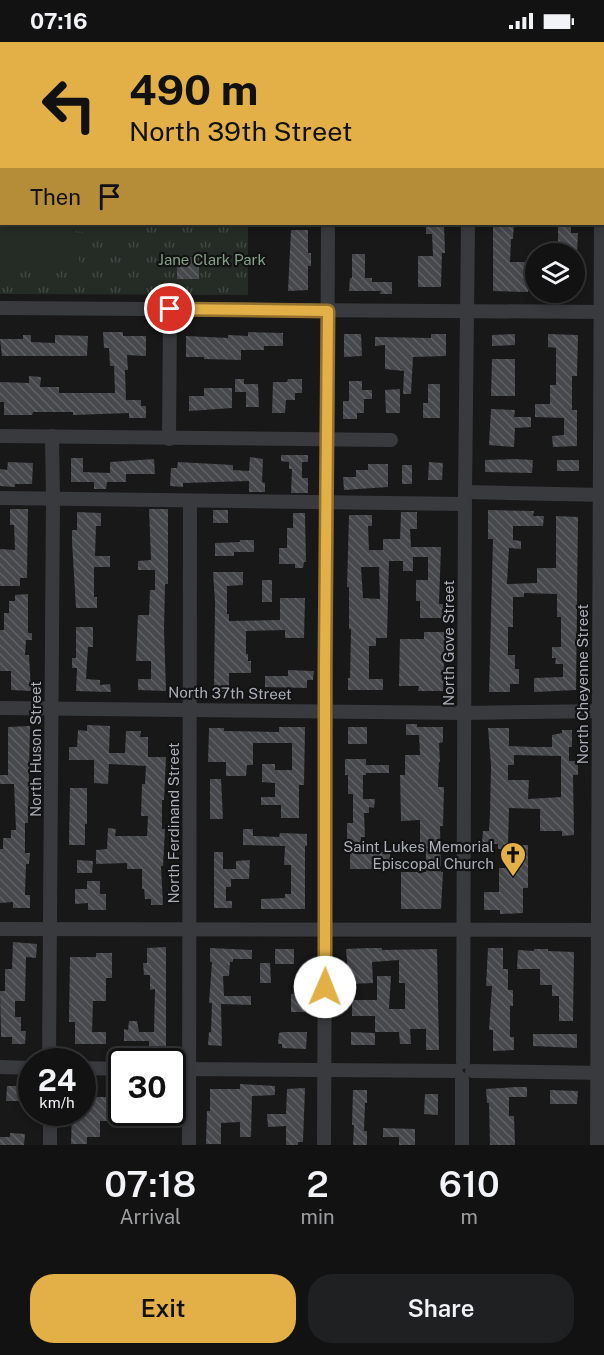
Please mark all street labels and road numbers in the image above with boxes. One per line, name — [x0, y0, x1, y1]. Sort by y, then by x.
street label: North Gove Street — [440, 580, 457, 706]
street label: North Cheyenne Street — [574, 604, 591, 764]
street label: North Huson Street — [27, 681, 44, 817]
street label: North 37th Street — [168, 683, 292, 703]
street label: North Ferdinand Street — [165, 742, 182, 904]

